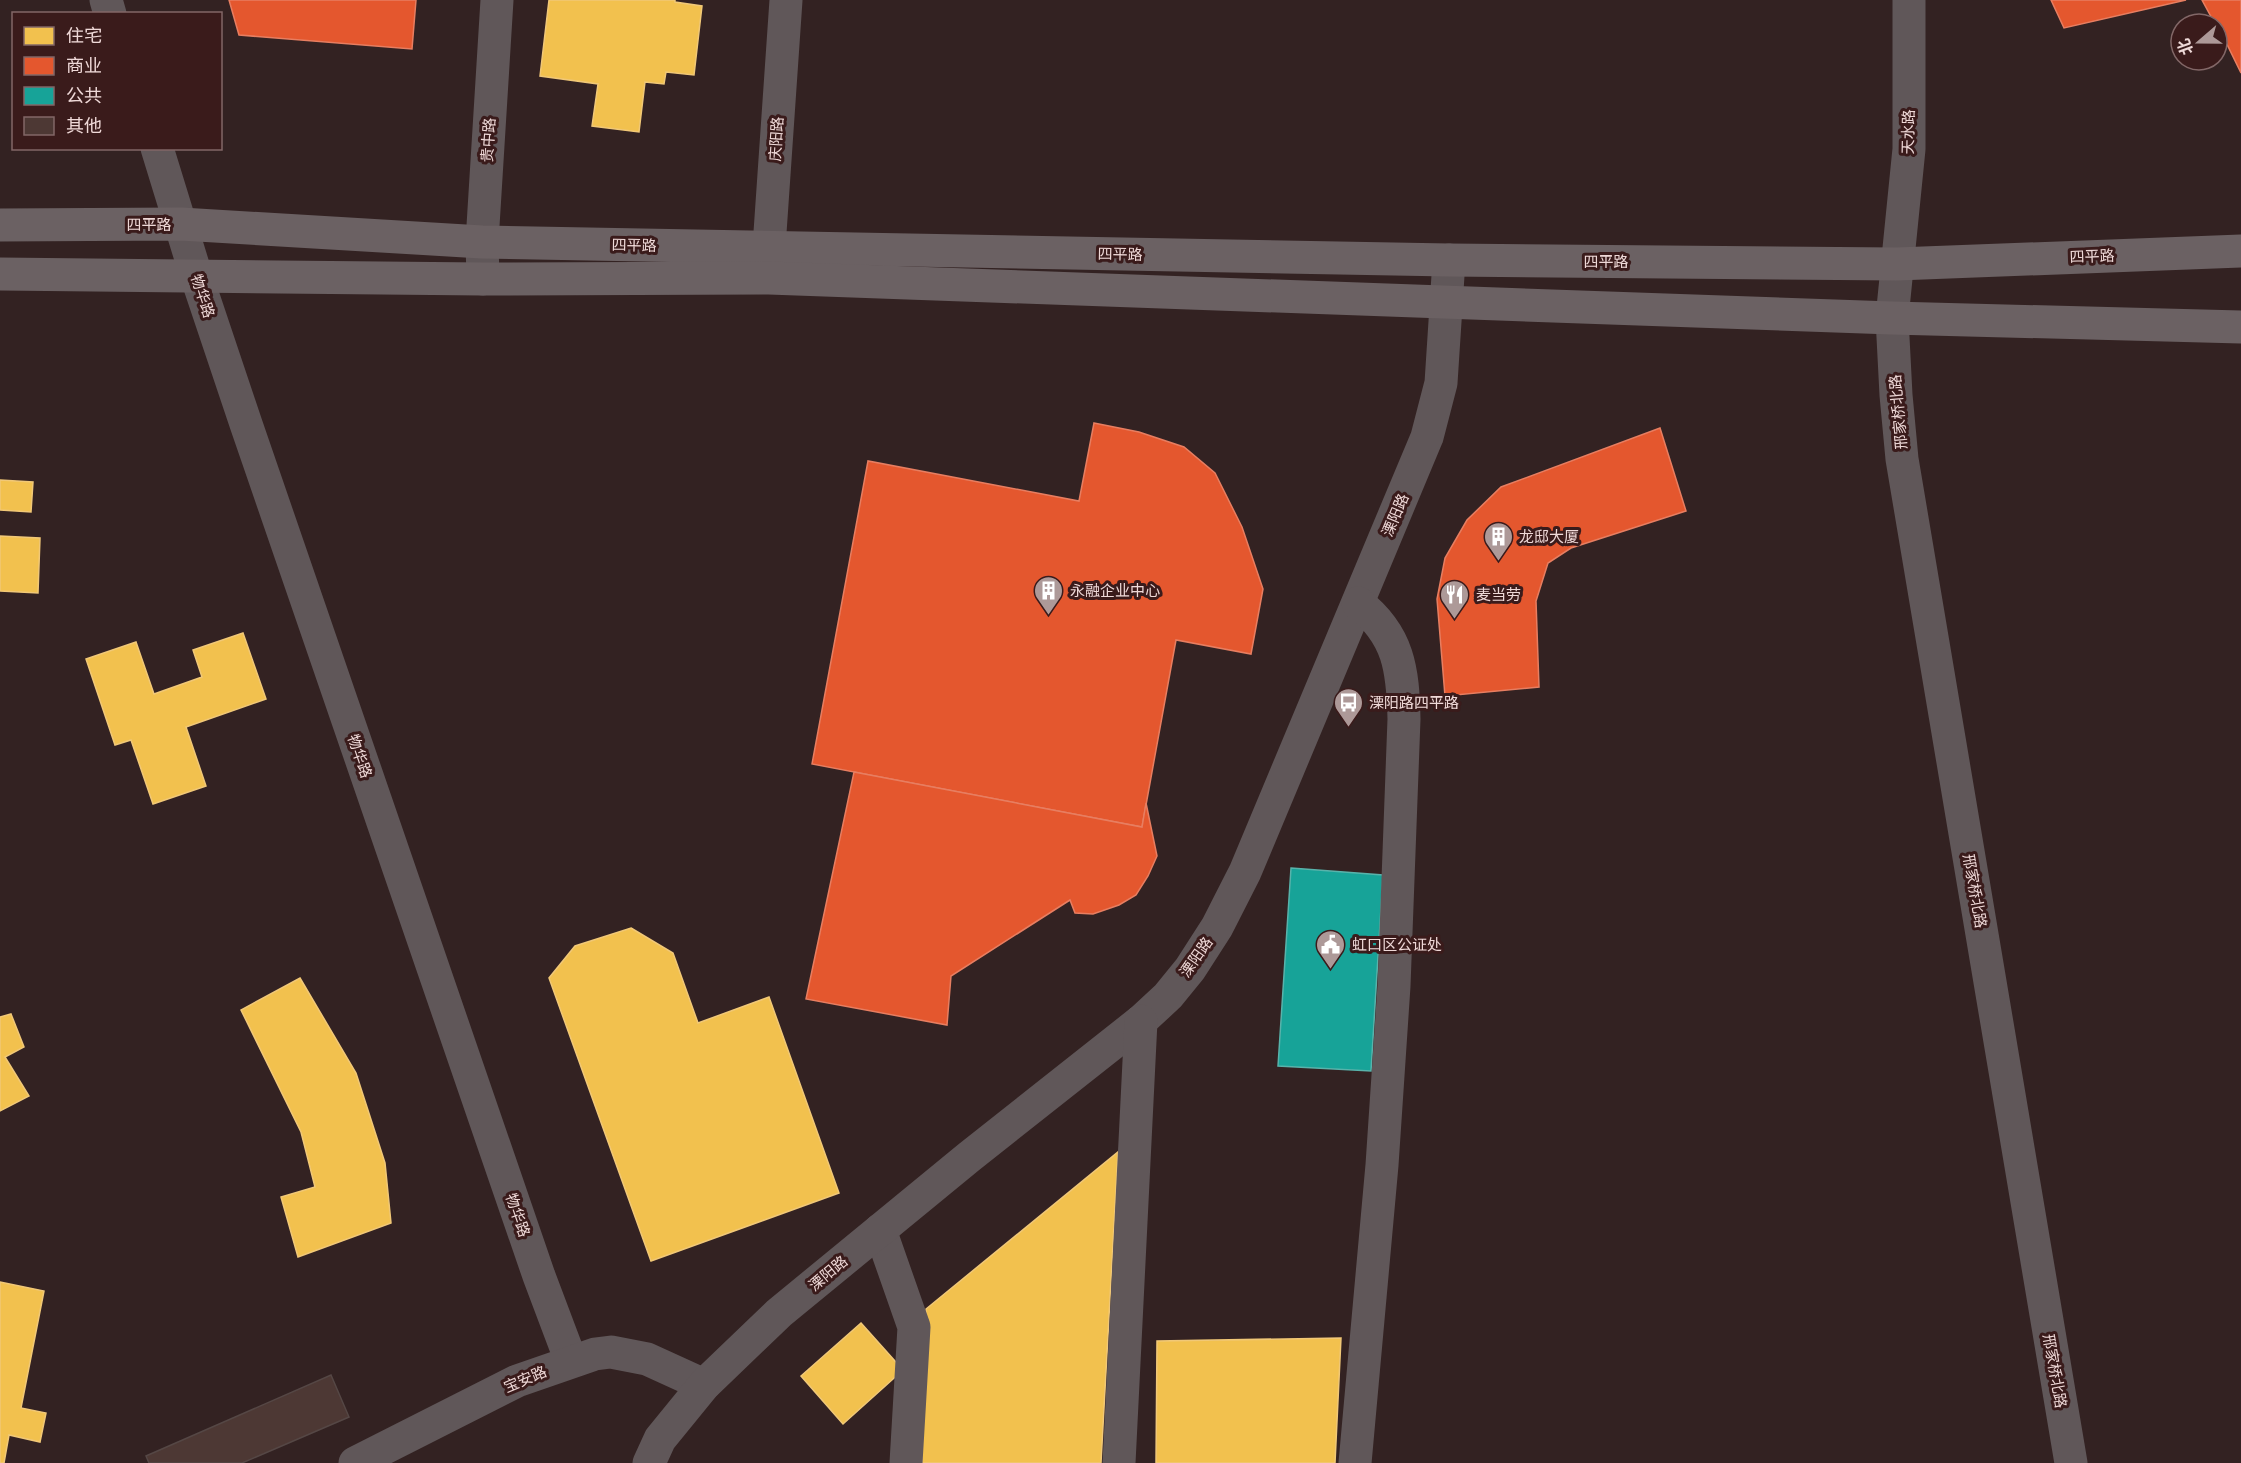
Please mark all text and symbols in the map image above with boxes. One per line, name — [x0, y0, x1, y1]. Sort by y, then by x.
legend — [12, 12, 222, 150]
north arrow — [2169, 12, 2229, 72]
text: 住宅 — [66, 24, 102, 47]
text: 北 — [2173, 36, 2197, 58]
text: 商业 — [66, 54, 102, 77]
text: 公共 — [66, 84, 102, 107]
street label: 天水路 — [1898, 109, 1918, 155]
text: 其他 — [66, 114, 102, 137]
street label: 庆阳路 — [765, 116, 787, 162]
street label: 贵中路 — [477, 117, 499, 163]
street label: 四平路 — [126, 215, 172, 234]
street label: 四平路 — [611, 235, 657, 255]
street label: 四平路 — [1097, 244, 1143, 264]
street label: 四平路 — [2069, 246, 2115, 266]
street label: 四平路 — [1583, 252, 1629, 271]
street label: 物华路 — [187, 272, 219, 320]
street label: 邢家桥北路 — [1885, 374, 1911, 450]
street label: 溧阳路 — [1377, 491, 1413, 539]
building icon: 龙邸大厦 — [1482, 520, 1514, 562]
place label: 龙邸大厦 — [1519, 527, 1579, 546]
building icon: 永融企业中心 — [1033, 574, 1065, 616]
restaurant icon: 麦当劳 — [1439, 578, 1471, 620]
place label: 永融企业中心 — [1070, 581, 1160, 600]
place label: 麦当劳 — [1476, 585, 1521, 604]
bus stop icon: 溧阳路四平路 — [1332, 686, 1364, 728]
place label: 溧阳路四平路 — [1369, 693, 1459, 712]
street label: 物华路 — [344, 732, 376, 780]
street label: 邢家桥北路 — [1959, 852, 1991, 930]
public building icon: 虹口区公证处 — [1315, 928, 1347, 970]
street label: 溧阳路 — [1175, 933, 1217, 981]
place label: 虹口区公证处 — [1352, 935, 1442, 954]
street label: 物华路 — [502, 1191, 534, 1239]
street label: 溧阳路 — [805, 1251, 851, 1295]
street label: 邢家桥北路 — [2039, 1332, 2071, 1410]
street label: 宝安路 — [501, 1361, 549, 1397]

